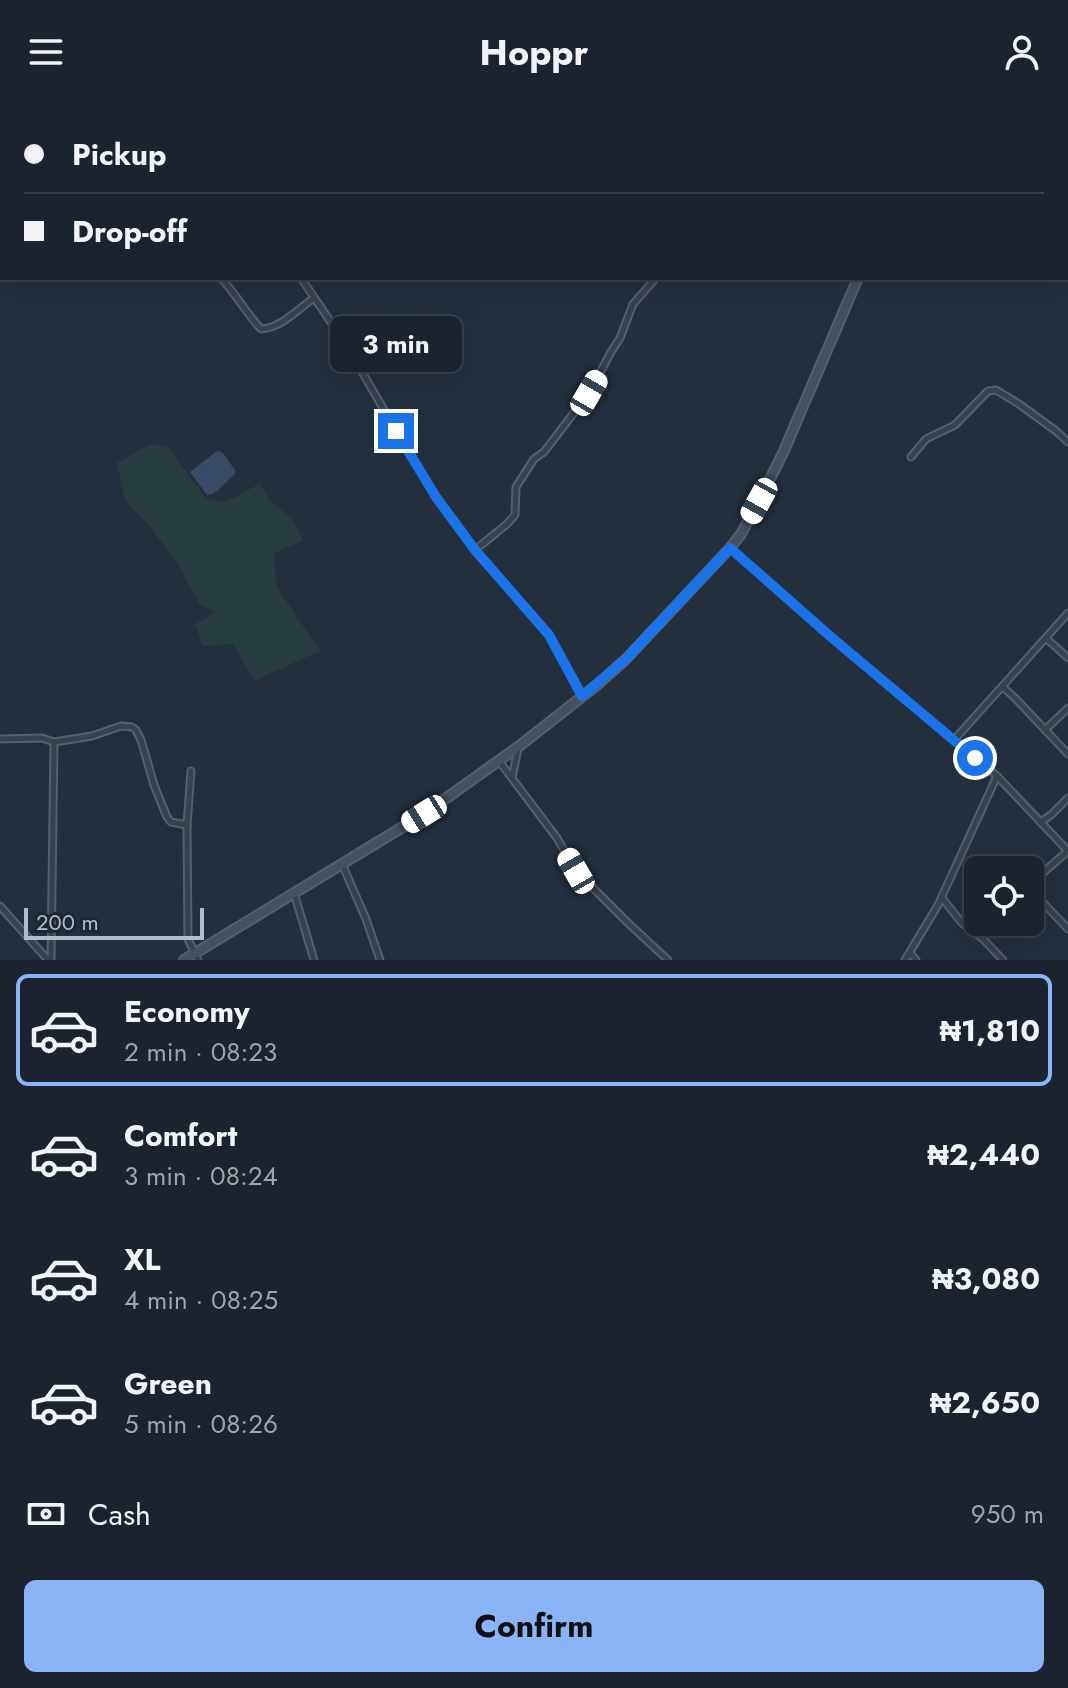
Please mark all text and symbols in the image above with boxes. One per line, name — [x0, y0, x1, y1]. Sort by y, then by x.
text: Hoppr — [480, 26, 588, 78]
icon: menu — [24, 30, 68, 74]
icon: person — [1000, 30, 1044, 74]
text: Pickup — [72, 133, 167, 176]
text: Drop-off — [72, 210, 187, 253]
callout: 3 min — [330, 315, 462, 371]
text: 3 min — [362, 325, 430, 363]
car — [567, 366, 611, 420]
route end — [378, 413, 414, 449]
car — [737, 474, 781, 528]
route start — [957, 740, 993, 776]
car — [397, 791, 451, 837]
car — [554, 844, 598, 898]
map controls — [964, 856, 1044, 936]
button: locate — [964, 856, 1044, 936]
scale bar — [24, 904, 204, 940]
text: 200 m — [36, 906, 99, 938]
text: Economy — [124, 990, 250, 1033]
icon: car — [28, 994, 100, 1066]
text: ₦1,810 — [939, 1009, 1040, 1052]
text: 2 min · 08:23 — [124, 1033, 277, 1071]
text: Comfort — [124, 1114, 237, 1157]
icon: car — [28, 1118, 100, 1190]
text: ₦2,440 — [927, 1133, 1040, 1176]
text: 3 min · 08:24 — [124, 1157, 278, 1195]
text: XL — [124, 1238, 160, 1281]
icon: car — [28, 1242, 100, 1314]
text: ₦3,080 — [932, 1257, 1040, 1300]
text: 4 min · 08:25 — [124, 1281, 278, 1319]
text: Green — [124, 1362, 212, 1405]
icon: car — [28, 1366, 100, 1438]
text: ₦2,650 — [930, 1381, 1040, 1424]
text: 5 min · 08:26 — [124, 1405, 278, 1443]
icon: cash — [24, 1492, 68, 1536]
text: Cash — [88, 1493, 151, 1536]
text: 950 m — [971, 1495, 1044, 1533]
button: Confirm — [24, 1580, 1044, 1672]

